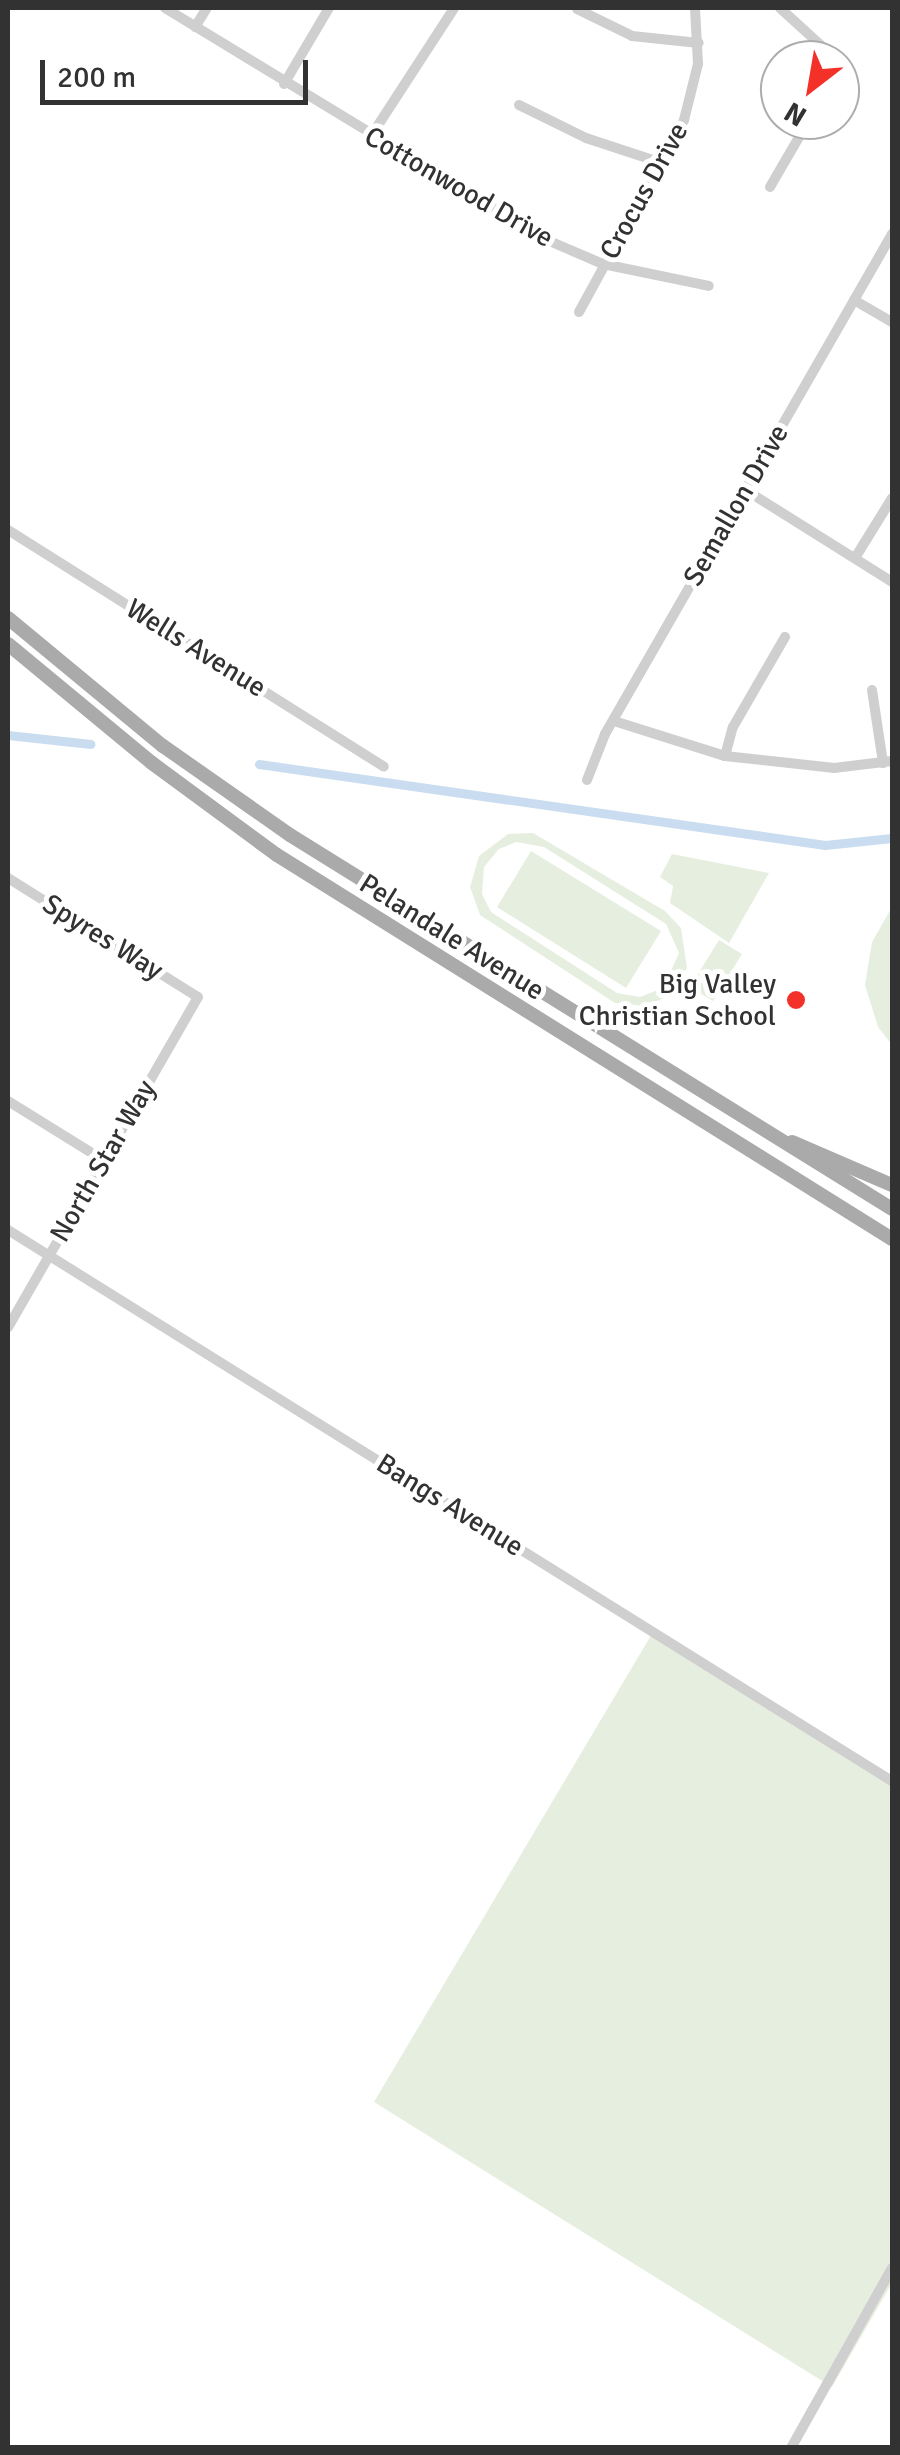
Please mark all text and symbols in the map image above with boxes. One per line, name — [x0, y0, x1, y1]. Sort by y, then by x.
scale bar — [45, 40, 312, 102]
north arrow — [760, 40, 860, 140]
text: 200 m — [57, 59, 136, 96]
text: N — [778, 94, 813, 134]
street label: Crocus Drive — [593, 117, 695, 265]
street label: Cottonwood Drive — [359, 119, 559, 255]
street label: Semallon Drive — [676, 418, 796, 592]
street label: Wells Avenue — [120, 592, 272, 704]
street label: Pelandale Avenue — [353, 867, 551, 1007]
street label: Spyres Way — [37, 887, 169, 987]
place label: Big Valley Christian School — [579, 967, 776, 1033]
marker: Big Valley Christian School — [785, 989, 807, 1011]
street label: North Star Way — [43, 1074, 163, 1248]
street label: Bangs Avenue — [370, 1446, 530, 1564]

